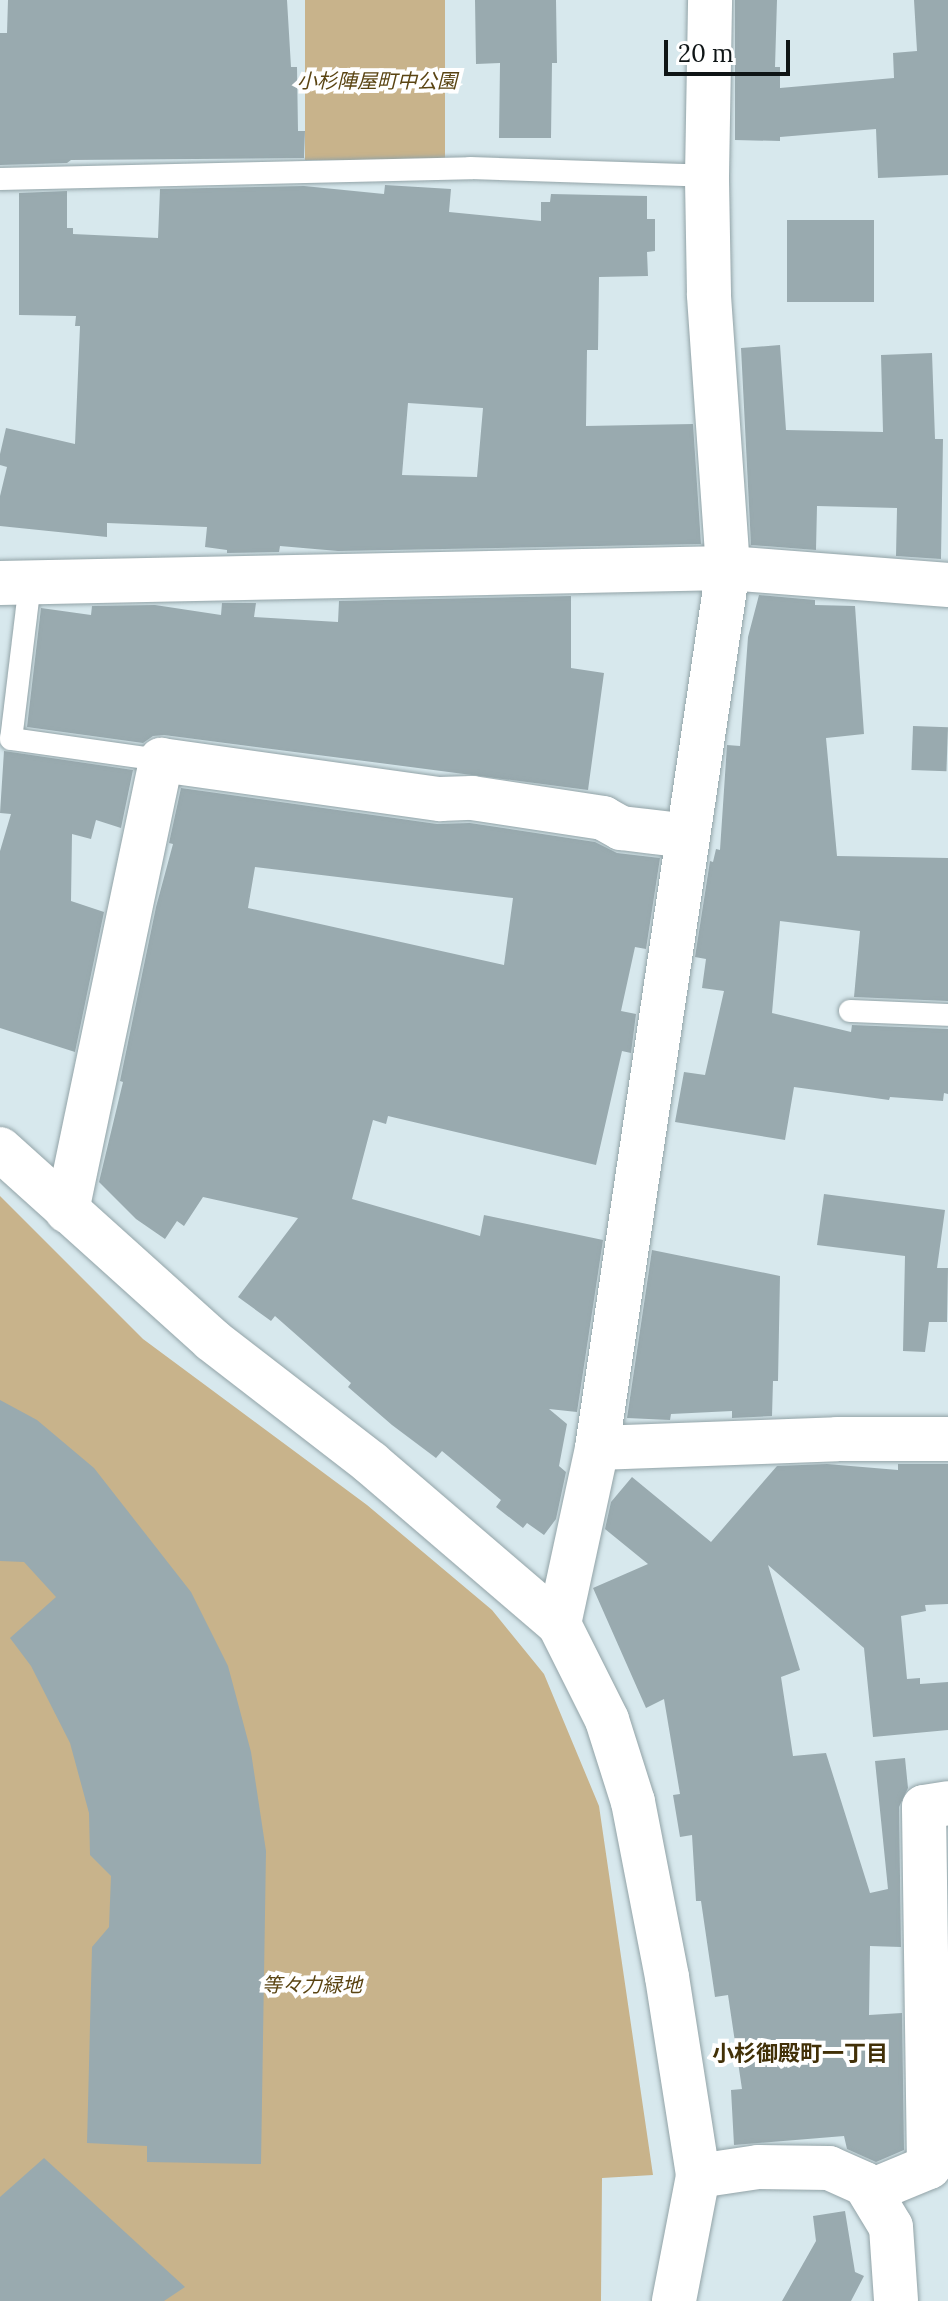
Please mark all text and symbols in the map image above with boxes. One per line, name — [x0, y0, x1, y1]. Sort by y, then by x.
scale bar — [668, 24, 794, 74]
text: 20 m — [678, 38, 734, 69]
park label: 小杉陣屋町中公園 — [297, 68, 457, 92]
park label: 等々力緑地 — [262, 1972, 362, 1996]
district label: 小杉御殿町一丁目 — [712, 2041, 888, 2067]

